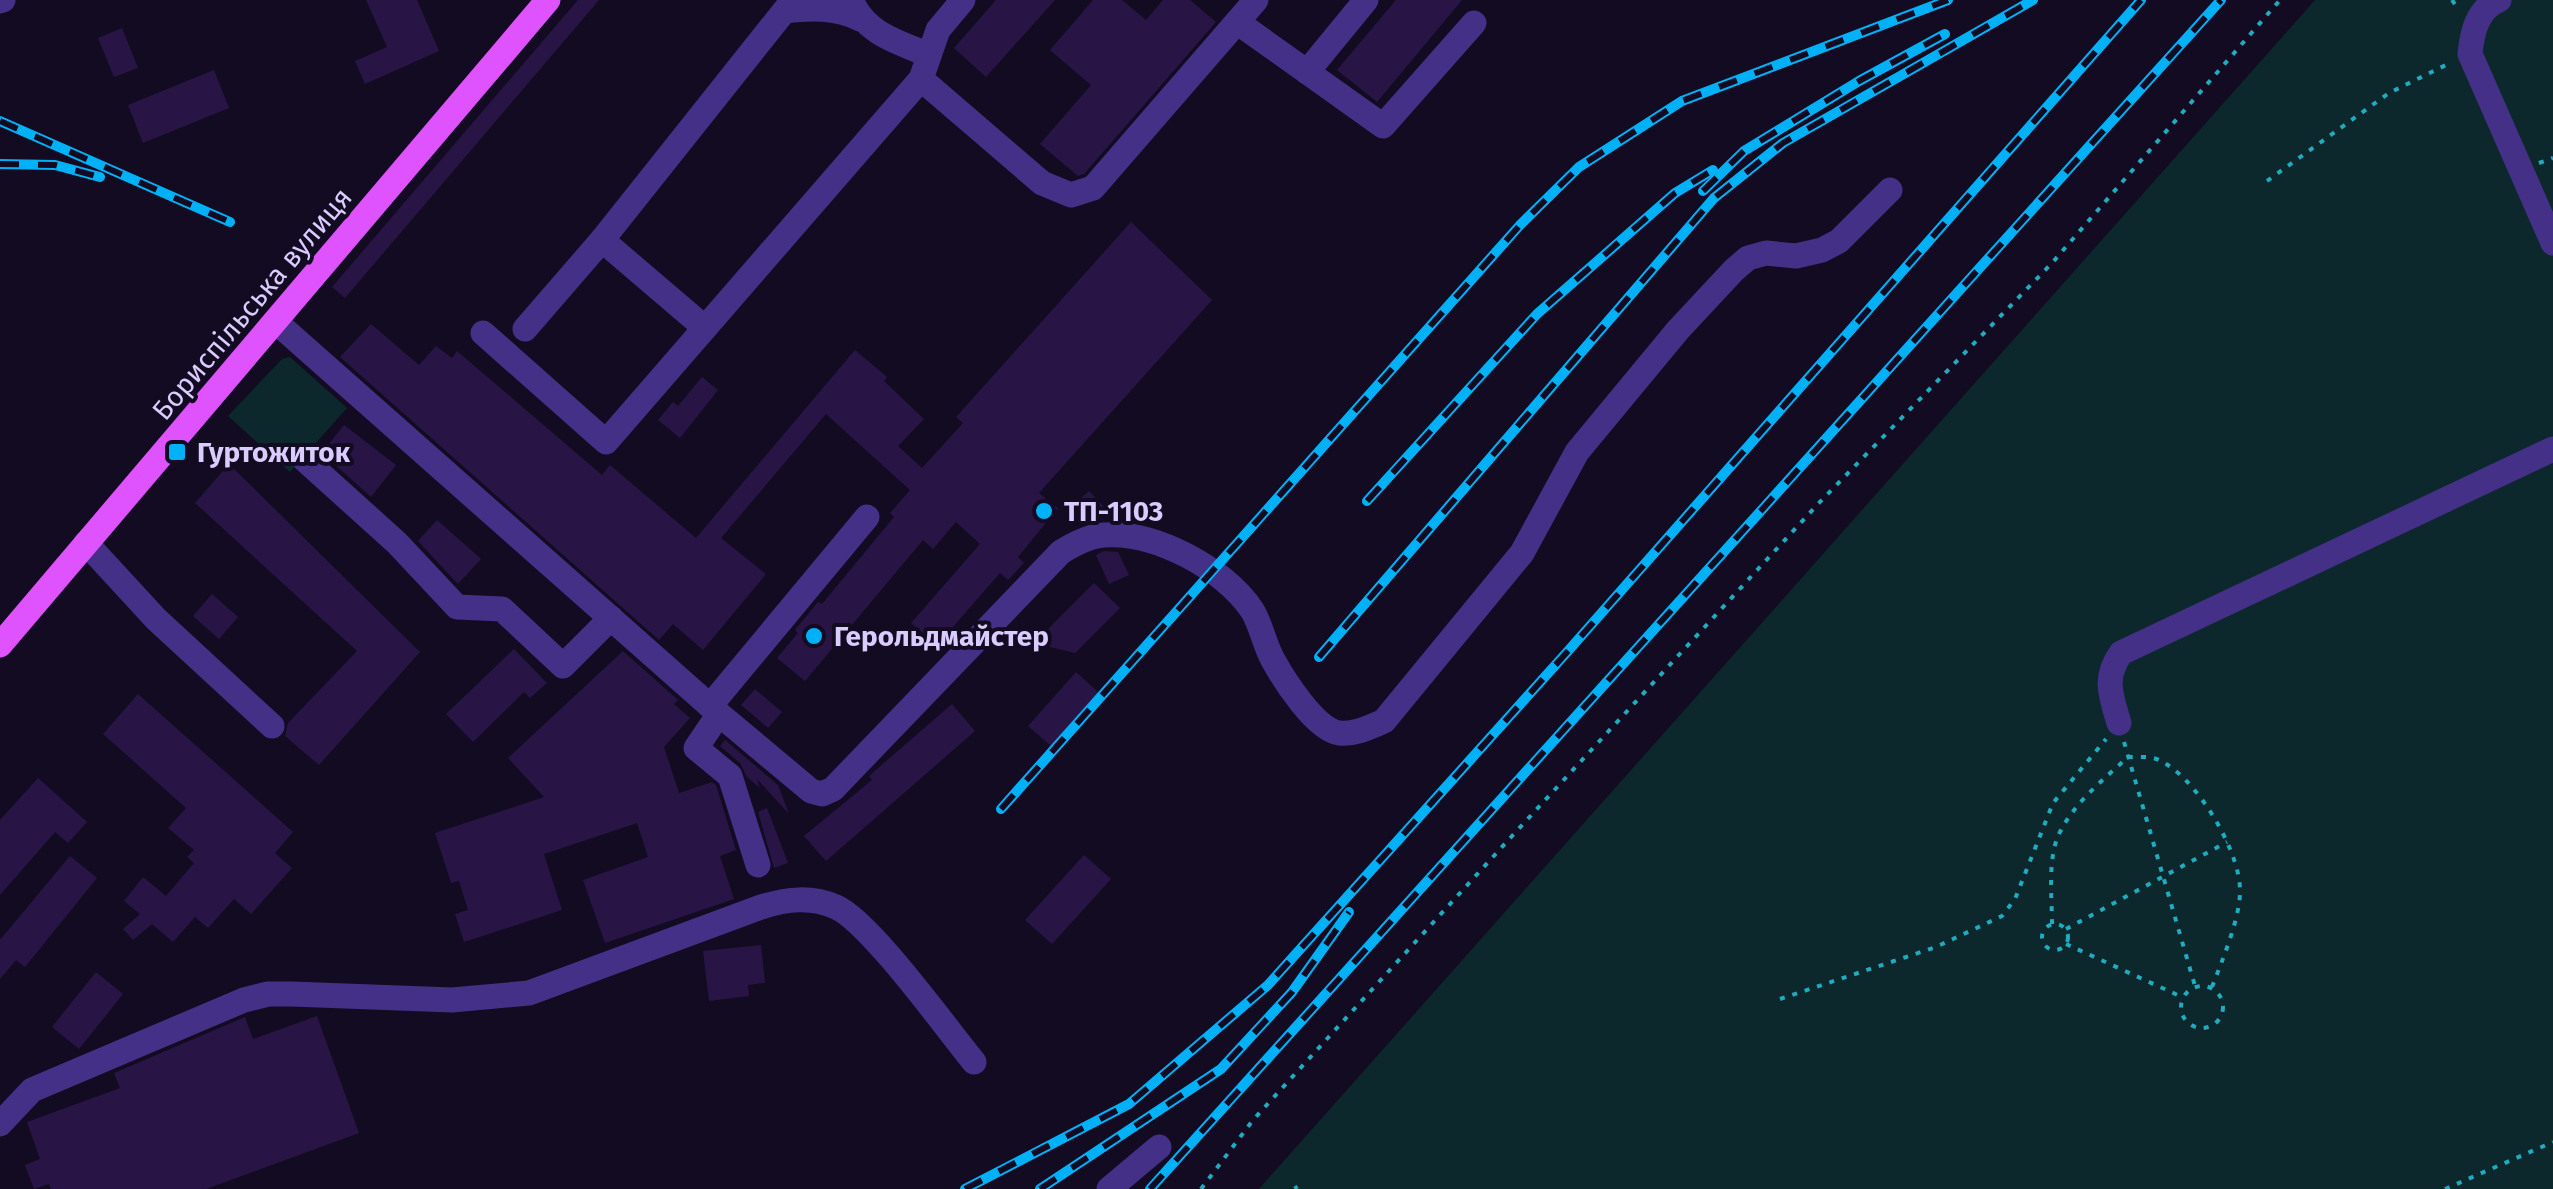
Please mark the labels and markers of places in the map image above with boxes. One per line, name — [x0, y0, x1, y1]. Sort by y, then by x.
place label: Гуртожиток — [197, 436, 351, 469]
marker: Гуртожиток — [166, 441, 188, 463]
place label: ТП-1103 — [1064, 495, 1163, 528]
marker: ТП-1103 — [1033, 500, 1055, 522]
place label: Герольдмайстер — [834, 620, 1049, 653]
marker: Герольдмайстер — [803, 625, 825, 647]

